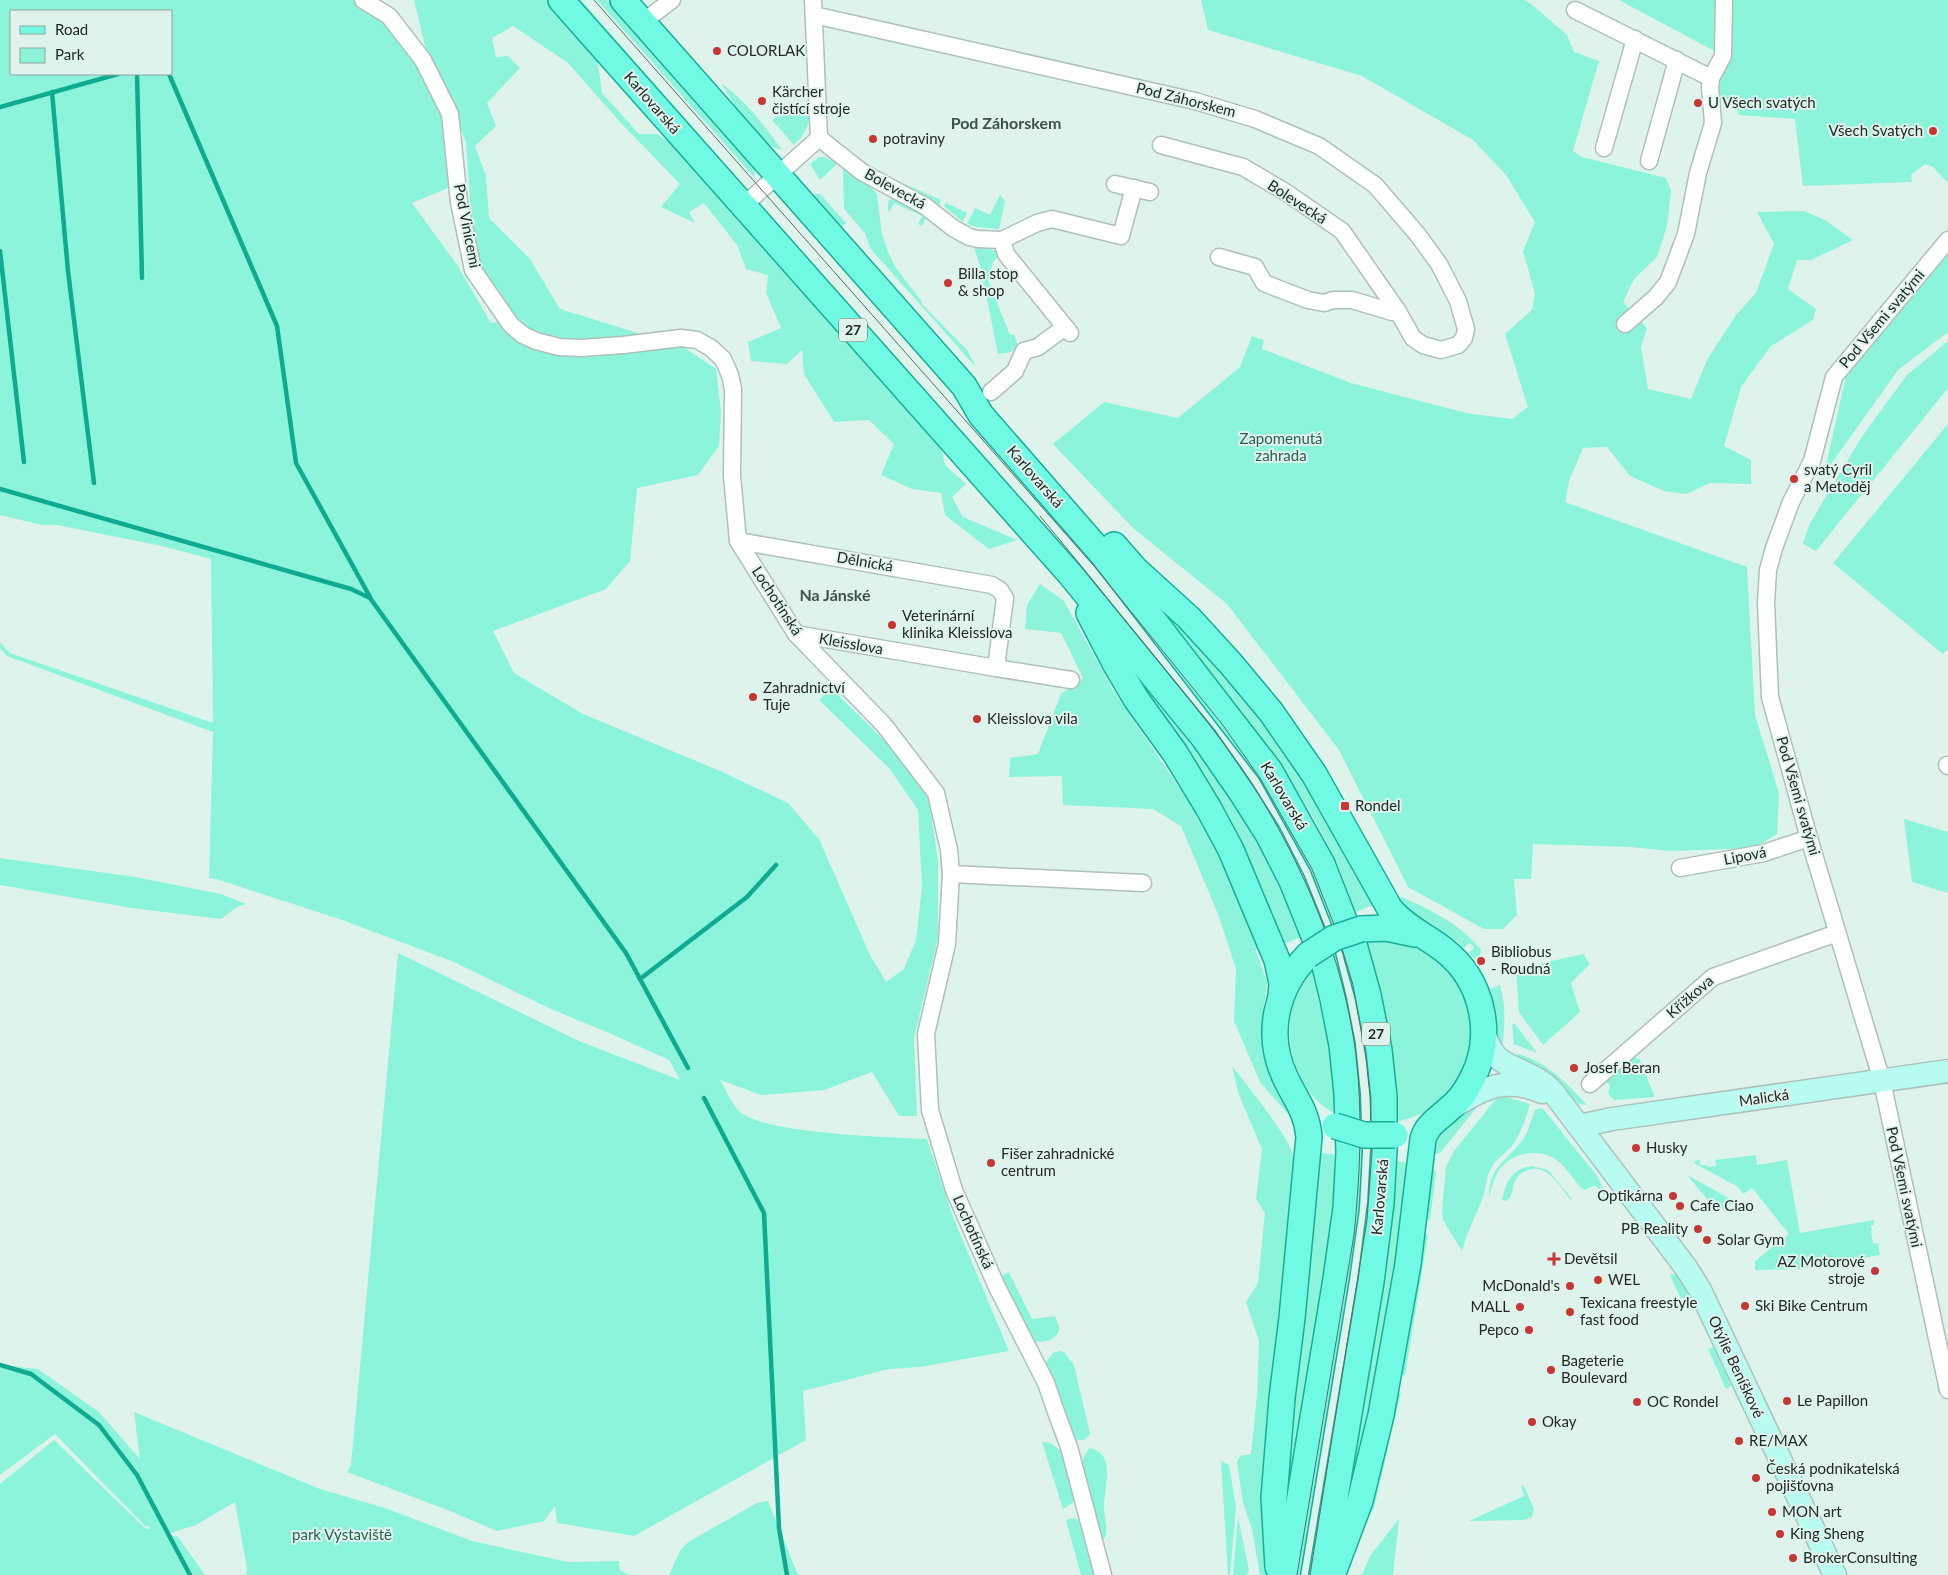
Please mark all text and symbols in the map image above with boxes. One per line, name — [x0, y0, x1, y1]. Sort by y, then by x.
legend — [10, 10, 172, 75]
text: Road — [55, 20, 88, 38]
place label: COLORLAK — [727, 41, 805, 59]
text: Park — [55, 45, 85, 63]
marker: COLORLAK — [711, 45, 723, 57]
street label: Karlovarská — [621, 68, 685, 137]
street label: Pod Záhorskem — [1135, 78, 1238, 120]
place label: Kärcher čistící stroje — [772, 82, 850, 117]
place label: U Všech svatých — [1708, 93, 1816, 111]
marker: Kärcher čistící stroje — [756, 95, 768, 107]
marker: U Všech svatých — [1692, 97, 1704, 109]
district label: Pod Záhorskem — [951, 113, 1061, 132]
place label: Všech Svatých — [1828, 121, 1923, 139]
marker: Všech Svatých — [1927, 125, 1939, 137]
place label: potraviny — [883, 129, 945, 147]
marker: potraviny — [867, 133, 879, 145]
street label: Bolevecká — [862, 164, 929, 212]
street label: Bolevecká — [1265, 175, 1331, 227]
street label: Pod Vinicemi — [451, 182, 485, 269]
place label: Billa stop & shop — [958, 264, 1018, 299]
street label: Pod Všemi svatými — [1835, 265, 1928, 371]
marker: Billa stop & shop — [942, 277, 954, 289]
road number: 27 — [839, 318, 867, 342]
park label: Zapomenutá zahrada — [1239, 429, 1323, 464]
street label: Karlovarská — [1004, 442, 1068, 511]
place label: svatý Cyril a Metoděj — [1804, 460, 1872, 495]
marker: svatý Cyril a Metoděj — [1788, 473, 1800, 485]
street label: Dělnická — [836, 547, 895, 575]
street label: Lochotínská — [749, 563, 807, 638]
district label: Na Jánské — [799, 585, 871, 604]
place label: Veterinární klinika Kleisslova — [902, 606, 1013, 641]
marker: Veterinární klinika Kleisslova — [886, 619, 898, 631]
street label: Kleisslova — [818, 629, 885, 658]
place label: Zahradnictví Tuje — [763, 678, 846, 713]
marker: Zahradnictví Tuje — [747, 691, 759, 703]
place label: Kleisslova vila — [987, 709, 1078, 727]
marker: Kleisslova vila — [971, 713, 983, 725]
street label: Pod Všemi svatými — [1773, 734, 1825, 857]
street label: Karlovarská — [1257, 758, 1312, 833]
place label: Rondel — [1355, 796, 1401, 814]
marker: Rondel — [1339, 800, 1351, 812]
street label: Lipová — [1722, 842, 1768, 868]
place label: Bibliobus - Roudná — [1491, 942, 1551, 977]
marker: Bibliobus - Roudná — [1475, 955, 1487, 967]
street label: Křížkova — [1662, 971, 1717, 1022]
road number: 27 — [1362, 1022, 1390, 1046]
place label: Josef Beran — [1584, 1058, 1660, 1076]
marker: Josef Beran — [1568, 1062, 1580, 1074]
street label: Malická — [1738, 1085, 1790, 1109]
street label: Pod Všemi svatými — [1883, 1125, 1927, 1249]
place label: Husky — [1646, 1138, 1688, 1156]
marker: Husky — [1630, 1142, 1642, 1154]
place label: Fišer zahradnické centrum — [1001, 1144, 1115, 1179]
marker: Fišer zahradnické centrum — [985, 1157, 997, 1169]
street label: Karlovarská — [1367, 1158, 1391, 1236]
place label: Optikárna — [1597, 1186, 1663, 1204]
marker: Optikárna — [1667, 1190, 1679, 1202]
street label: Lochotínská — [950, 1192, 998, 1271]
place label: Cafe Ciao — [1690, 1196, 1754, 1214]
marker: Cafe Ciao — [1674, 1200, 1686, 1212]
place label: PB Reality — [1621, 1219, 1688, 1237]
marker: PB Reality — [1692, 1223, 1704, 1235]
place label: Solar Gym — [1717, 1230, 1784, 1248]
marker: Solar Gym — [1701, 1234, 1713, 1246]
place label: Devětsil — [1564, 1249, 1617, 1267]
place label: AZ Motorové stroje — [1777, 1252, 1865, 1287]
marker: Devětsil — [1548, 1253, 1560, 1265]
marker: AZ Motorové stroje — [1869, 1265, 1881, 1277]
place label: WEL — [1608, 1270, 1640, 1288]
marker: WEL — [1592, 1274, 1604, 1286]
place label: McDonald's — [1482, 1276, 1560, 1294]
marker: McDonald's — [1564, 1280, 1576, 1292]
place label: Texicana freestyle fast food — [1580, 1293, 1698, 1328]
place label: Ski Bike Centrum — [1755, 1296, 1868, 1314]
place label: MALL — [1471, 1297, 1510, 1315]
marker: Ski Bike Centrum — [1739, 1300, 1751, 1312]
marker: MALL — [1514, 1301, 1526, 1313]
marker: Texicana freestyle fast food — [1564, 1306, 1576, 1318]
street label: Otýlie Beníškové — [1705, 1312, 1769, 1421]
place label: Pepco — [1479, 1320, 1519, 1338]
marker: Pepco — [1523, 1324, 1535, 1336]
place label: Bageterie Boulevard — [1561, 1351, 1627, 1386]
marker: Bageterie Boulevard — [1545, 1364, 1557, 1376]
place label: Le Papillon — [1797, 1391, 1868, 1409]
place label: OC Rondel — [1647, 1392, 1719, 1410]
marker: Le Papillon — [1781, 1395, 1793, 1407]
marker: OC Rondel — [1631, 1396, 1643, 1408]
place label: Okay — [1542, 1412, 1577, 1430]
marker: Okay — [1526, 1416, 1538, 1428]
place label: RE/MAX — [1749, 1431, 1808, 1449]
marker: RE/MAX — [1733, 1435, 1745, 1447]
place label: Česká podnikatelská pojišťovna — [1766, 1459, 1900, 1494]
marker: Česká podnikatelská pojišťovna — [1750, 1472, 1762, 1484]
place label: MON art — [1782, 1502, 1842, 1520]
marker: MON art — [1766, 1506, 1778, 1518]
place label: King Sheng — [1790, 1524, 1864, 1542]
park label: park Výstaviště — [292, 1525, 392, 1543]
marker: King Sheng — [1774, 1528, 1786, 1540]
place label: BrokerConsulting — [1803, 1548, 1918, 1566]
marker: BrokerConsulting — [1787, 1552, 1799, 1564]

